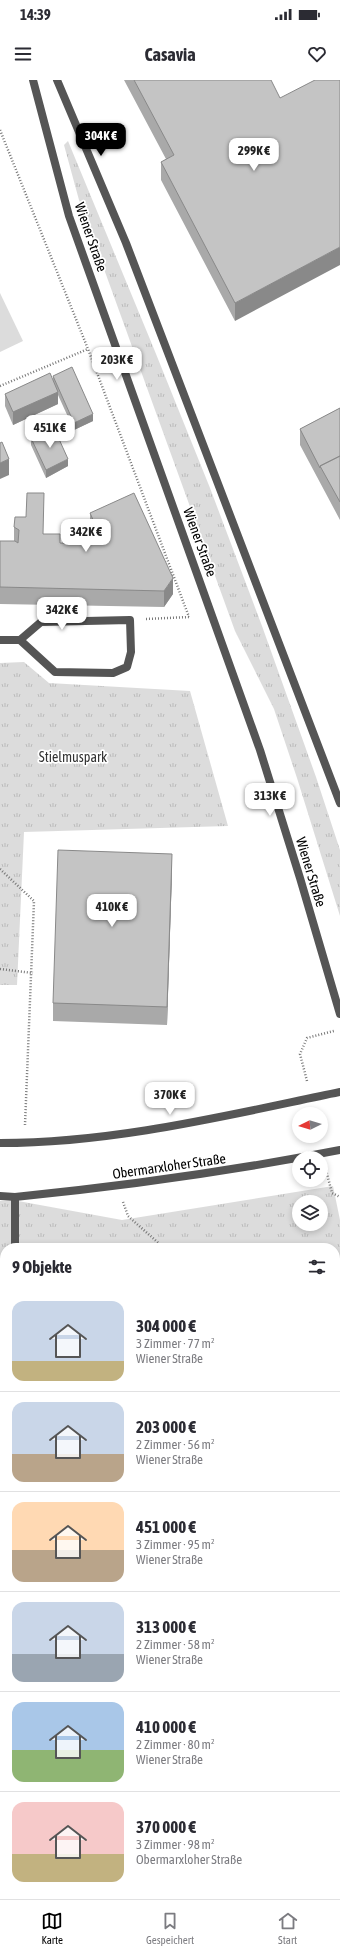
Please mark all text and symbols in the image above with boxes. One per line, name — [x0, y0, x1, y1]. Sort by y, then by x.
text: 14:39 — [20, 6, 51, 23]
icon: menu — [12, 43, 34, 65]
icon: heart — [306, 43, 328, 65]
text: Casavia — [144, 44, 196, 65]
pin: 304K € — [68, 123, 134, 157]
text: 304K € — [85, 128, 117, 143]
pin: 299K € — [221, 138, 287, 172]
text: 299K € — [238, 143, 270, 158]
street label: Wiener Straße — [72, 200, 110, 274]
pin: 203K € — [84, 347, 150, 381]
text: 203K € — [101, 352, 133, 367]
pin: 451K € — [17, 415, 83, 449]
text: 451K € — [34, 420, 66, 435]
street label: Wiener Straße — [180, 505, 220, 579]
pin: 342K € — [53, 519, 119, 553]
text: 342K € — [70, 524, 102, 539]
pin: 342K € — [29, 597, 95, 631]
text: 342K € — [46, 602, 78, 617]
park label: Stielmuspark — [39, 749, 107, 765]
pin: 313K € — [237, 783, 303, 817]
text: 313K € — [254, 788, 286, 803]
street label: Wiener Straße — [293, 835, 329, 909]
pin: 410K € — [79, 894, 145, 928]
text: 410K € — [96, 899, 128, 914]
pin: 370K € — [137, 1082, 203, 1116]
text: 370K € — [154, 1087, 186, 1102]
north arrow — [292, 1107, 328, 1143]
map controls — [292, 1107, 328, 1231]
street label: Obermarxloher Straße — [111, 1150, 227, 1182]
button: locate — [292, 1151, 328, 1187]
button: layers — [292, 1195, 328, 1231]
icon: filters — [306, 1256, 328, 1278]
text: 9 Objekte — [12, 1257, 72, 1277]
text: 304 000 € — [136, 1316, 196, 1336]
icon: home — [44, 1317, 92, 1365]
text: 3 Zimmer · 77 m² — [136, 1336, 215, 1351]
text: Wiener Straße — [136, 1351, 203, 1366]
text: 203 000 € — [136, 1417, 196, 1437]
icon: home — [44, 1418, 92, 1466]
text: 2 Zimmer · 56 m² — [136, 1437, 215, 1452]
text: Wiener Straße — [136, 1452, 203, 1467]
text: 451 000 € — [136, 1517, 196, 1537]
icon: home — [44, 1518, 92, 1566]
text: 3 Zimmer · 95 m² — [136, 1537, 215, 1552]
text: Wiener Straße — [136, 1552, 203, 1567]
text: 313 000 € — [136, 1617, 196, 1637]
icon: home — [44, 1618, 92, 1666]
text: 2 Zimmer · 58 m² — [136, 1637, 215, 1652]
text: Wiener Straße — [136, 1652, 203, 1667]
text: 410 000 € — [136, 1717, 196, 1737]
icon: home — [44, 1718, 92, 1766]
text: 2 Zimmer · 80 m² — [136, 1737, 215, 1752]
text: Wiener Straße — [136, 1752, 203, 1767]
text: 370 000 € — [136, 1817, 196, 1837]
icon: home — [44, 1818, 92, 1866]
text: 3 Zimmer · 98 m² — [136, 1837, 215, 1852]
text: Obermarxloher Straße — [136, 1852, 242, 1867]
tab: Karte — [41, 1910, 63, 1946]
tab: Gespeichert — [146, 1910, 194, 1946]
tab: Start — [277, 1910, 299, 1946]

